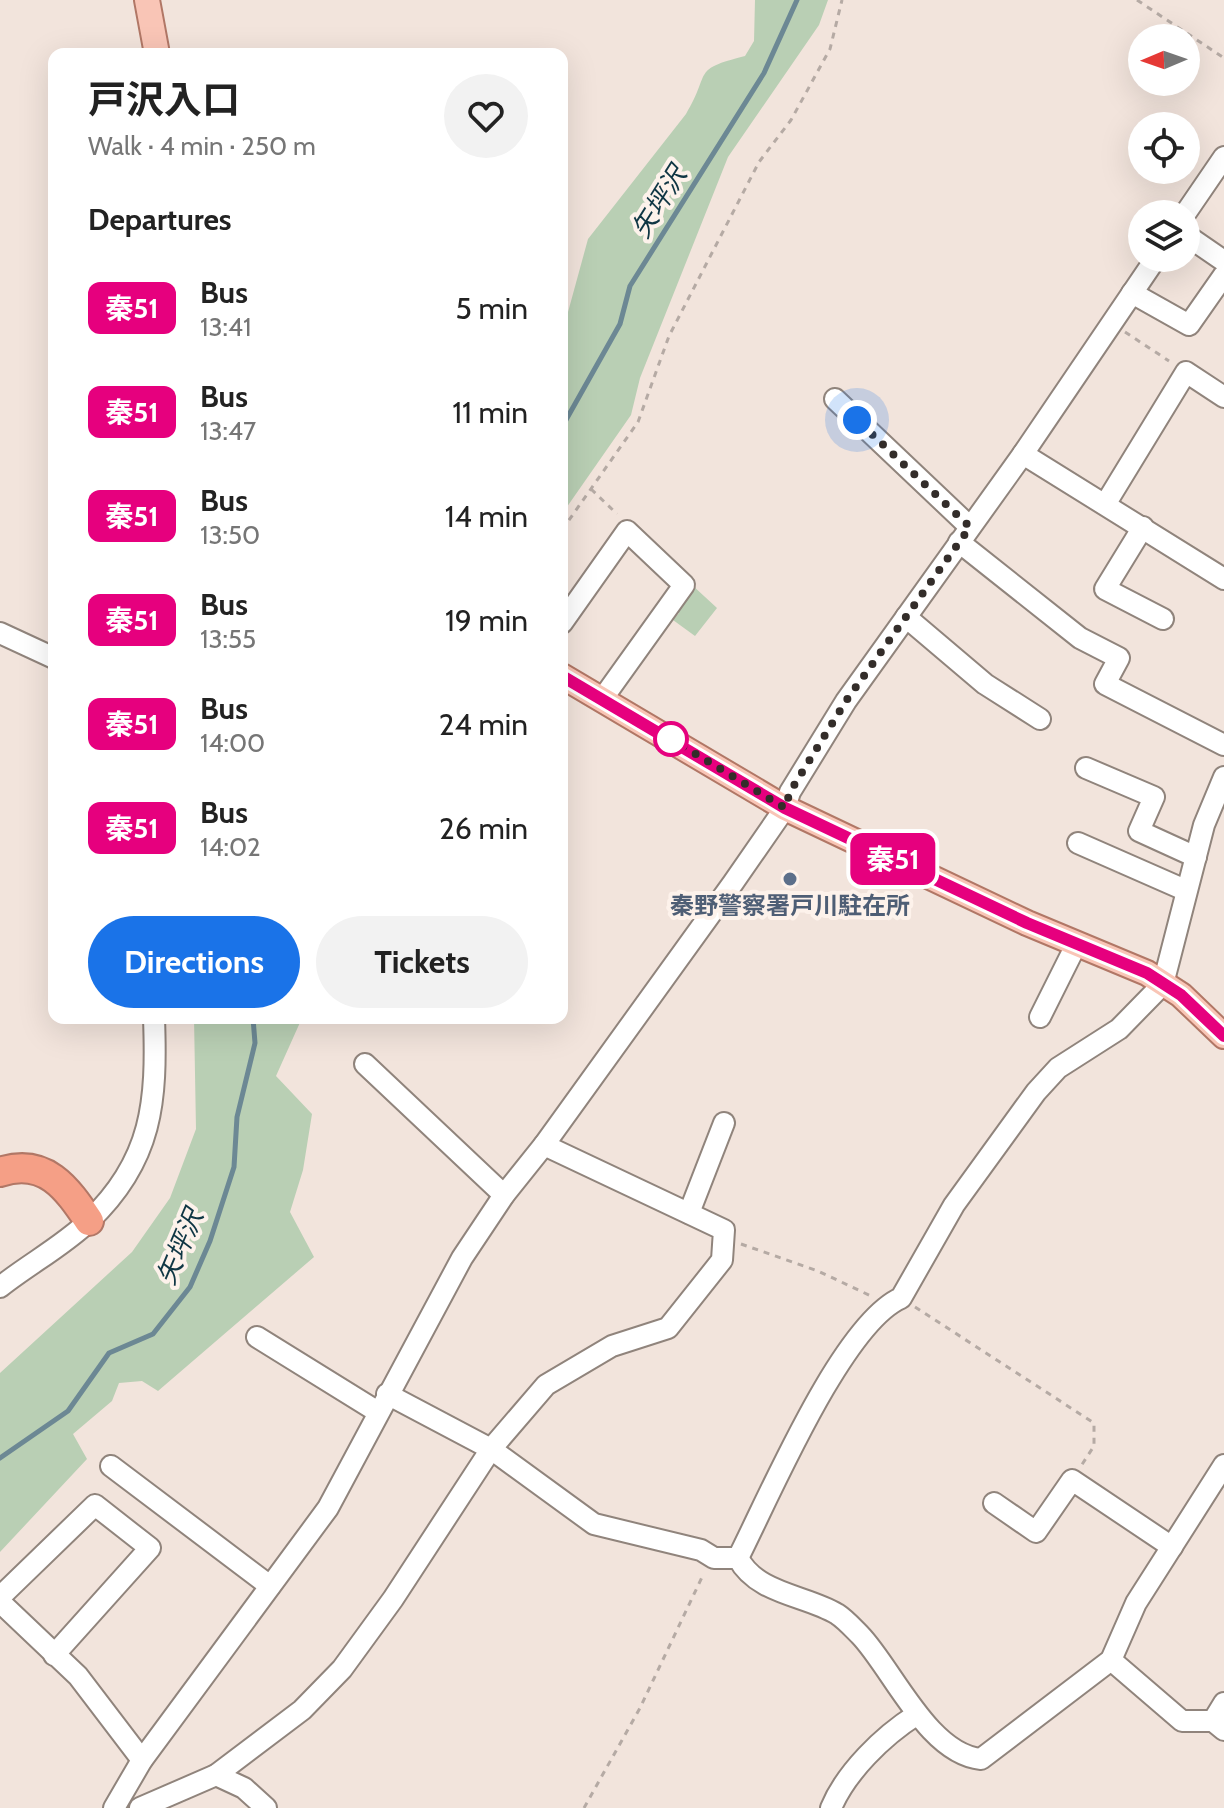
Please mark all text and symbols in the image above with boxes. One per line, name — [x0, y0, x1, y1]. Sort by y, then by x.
north arrow — [1128, 24, 1200, 96]
map controls — [1128, 24, 1200, 272]
button: heart — [444, 74, 528, 158]
text: 戸沢入口 — [88, 76, 240, 123]
button: locate — [1128, 112, 1200, 184]
text: Walk · 4 min · 250 m — [88, 130, 316, 162]
water label: 矢坪沢 — [625, 158, 695, 244]
button: layers — [1128, 200, 1200, 272]
text: Departures — [88, 201, 232, 238]
text: Bus — [200, 274, 248, 311]
text: 5 min — [456, 290, 528, 327]
text: 秦51 — [105, 291, 159, 325]
text: 13:41 — [200, 311, 251, 343]
text: Bus — [200, 378, 248, 415]
text: 11 min — [452, 394, 528, 431]
text: 秦51 — [105, 395, 159, 429]
your location — [837, 400, 877, 440]
text: 13:47 — [200, 415, 256, 447]
text: Bus — [200, 482, 248, 519]
text: 14 min — [445, 498, 528, 535]
text: 秦51 — [105, 499, 159, 533]
text: 13:50 — [200, 519, 260, 551]
text: Bus — [200, 586, 248, 623]
text: 19 min — [445, 602, 528, 639]
text: 秦51 — [105, 603, 159, 637]
text: 13:55 — [200, 623, 256, 655]
text: Bus — [200, 690, 248, 727]
text: 24 min — [439, 706, 528, 743]
text: 秦51 — [105, 707, 159, 741]
unlabelled marker — [654, 722, 688, 756]
text: 14:00 — [200, 727, 265, 759]
text: Bus — [200, 794, 248, 831]
text: 26 min — [439, 810, 528, 847]
text: 秦51 — [105, 811, 159, 845]
text: 14:02 — [200, 831, 261, 863]
line badge: 秦51 — [847, 833, 939, 885]
text: 秦51 — [866, 842, 920, 876]
marker: 秦野警察署戸川駐在所 — [781, 870, 799, 888]
place label: 秦野警察署戸川駐在所 — [670, 891, 910, 920]
button: Directions — [88, 916, 300, 1008]
button: Tickets — [316, 916, 528, 1008]
water label: 矢坪沢 — [150, 1202, 211, 1289]

